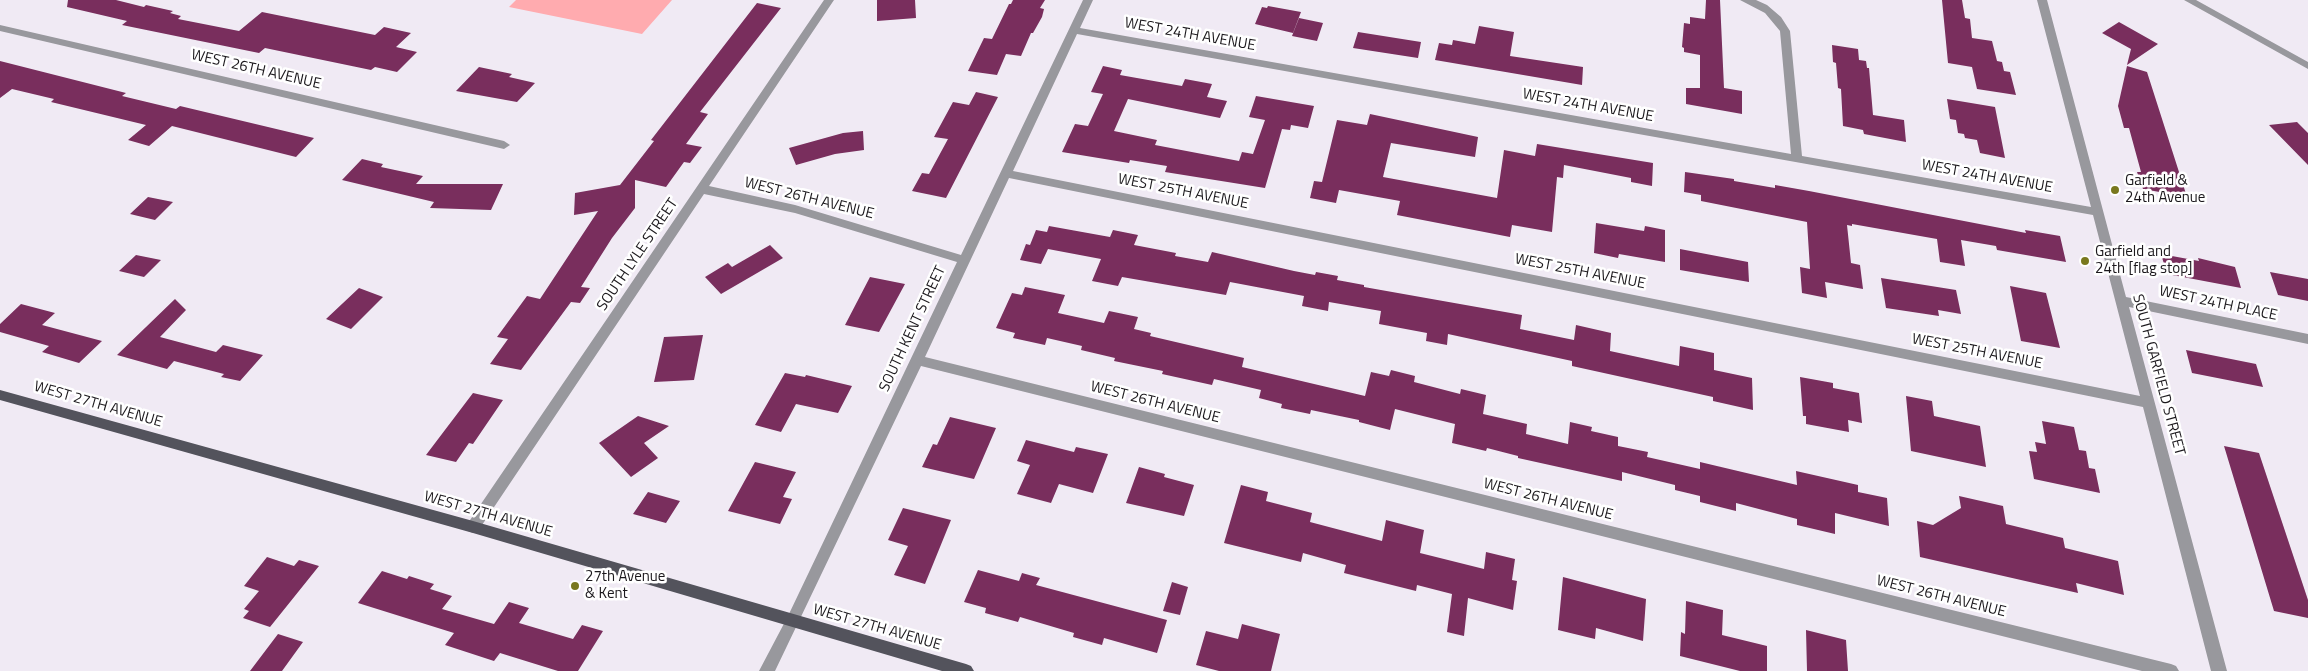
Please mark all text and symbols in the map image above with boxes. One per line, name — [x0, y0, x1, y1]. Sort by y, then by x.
street label: WEST 24TH AVENUE — [1123, 15, 1257, 55]
street label: WEST 26TH AVENUE — [189, 46, 323, 94]
street label: WEST 24TH AVENUE — [1521, 86, 1655, 126]
street label: WEST 24TH AVENUE — [1920, 157, 2054, 197]
street label: WEST 25TH AVENUE — [1116, 171, 1250, 213]
place label: Garfield & 24th Avenue — [2125, 172, 2205, 207]
street label: WEST 26TH AVENUE — [742, 174, 876, 224]
marker: Garfield & 24th Avenue — [2109, 184, 2121, 196]
street label: SOUTH LYLE STREET — [594, 195, 682, 315]
place label: Garfield and 24th [flag stop] — [2095, 243, 2193, 278]
street label: WEST 25TH AVENUE — [1513, 251, 1647, 293]
marker: Garfield and 24th [flag stop] — [2079, 255, 2091, 267]
street label: SOUTH KENT STREET — [876, 263, 950, 395]
street label: WEST 24TH PLACE — [2157, 283, 2279, 325]
street label: SOUTH GARFIELD STREET — [2128, 292, 2188, 458]
street label: WEST 25TH AVENUE — [1910, 331, 2044, 373]
street label: WEST 27TH AVENUE — [32, 378, 164, 432]
street label: WEST 26TH AVENUE — [1088, 378, 1222, 428]
street label: WEST 26TH AVENUE — [1481, 475, 1615, 525]
street label: WEST 27TH AVENUE — [422, 488, 554, 542]
place label: 27th Avenue & Kent — [585, 568, 665, 603]
street label: WEST 26TH AVENUE — [1874, 572, 2008, 622]
marker: 27th Avenue & Kent — [569, 580, 581, 592]
street label: WEST 27TH AVENUE — [811, 601, 943, 655]

